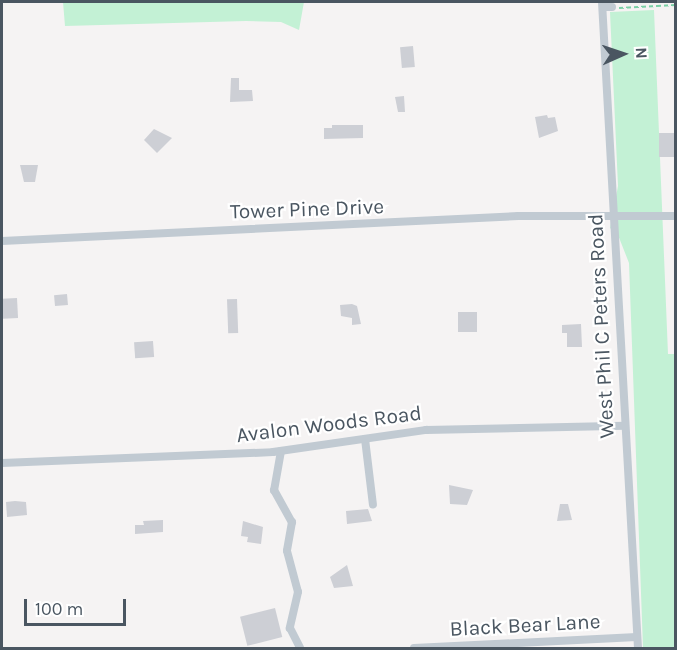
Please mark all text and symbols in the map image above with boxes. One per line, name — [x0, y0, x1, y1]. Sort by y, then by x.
north arrow — [593, 24, 653, 84]
text: N — [632, 47, 651, 59]
street label: Tower Pine Drive — [229, 194, 385, 224]
street label: West Phil C Peters Road — [583, 213, 619, 439]
street label: Avalon Woods Road — [235, 400, 423, 448]
scale bar — [27, 587, 129, 625]
text: 100 m — [35, 598, 83, 620]
street label: Black Bear Lane — [449, 608, 601, 642]

